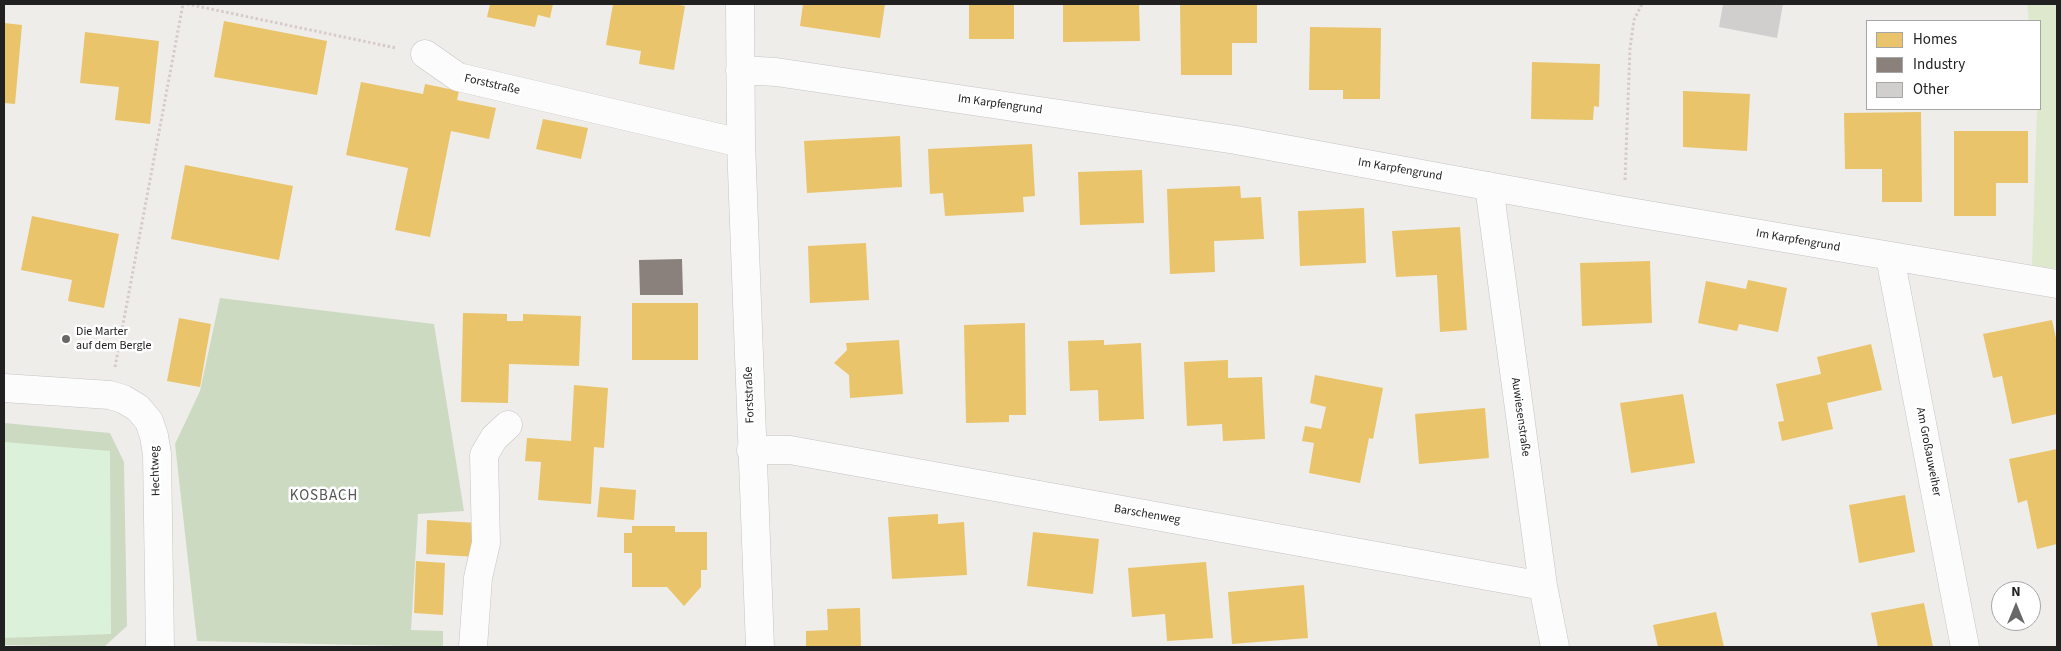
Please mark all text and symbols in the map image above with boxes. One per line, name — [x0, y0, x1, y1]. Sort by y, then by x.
legend — [1866, 20, 2041, 110]
text: Homes — [1913, 29, 1957, 50]
text: Industry — [1913, 54, 1965, 75]
street label: Forststraße — [463, 72, 521, 98]
text: Other — [1913, 79, 1949, 100]
street label: Im Karpfengrund — [957, 92, 1043, 118]
street label: Im Karpfengrund — [1357, 156, 1443, 184]
street label: Im Karpfengrund — [1755, 227, 1841, 255]
place label: Die Marter auf dem Bergle — [76, 325, 152, 353]
marker: Die Marter auf dem Bergle — [60, 333, 72, 345]
street label: Forststraße — [742, 366, 758, 424]
street label: Auwiesenstraße — [1507, 377, 1533, 457]
street label: Am Großauweiher — [1912, 406, 1944, 498]
street label: Hechtweg — [148, 446, 164, 496]
district label: KOSBACH — [289, 488, 359, 506]
street label: Barschenweg — [1113, 502, 1181, 528]
north arrow — [1991, 581, 2041, 631]
text: N — [2011, 582, 2021, 602]

